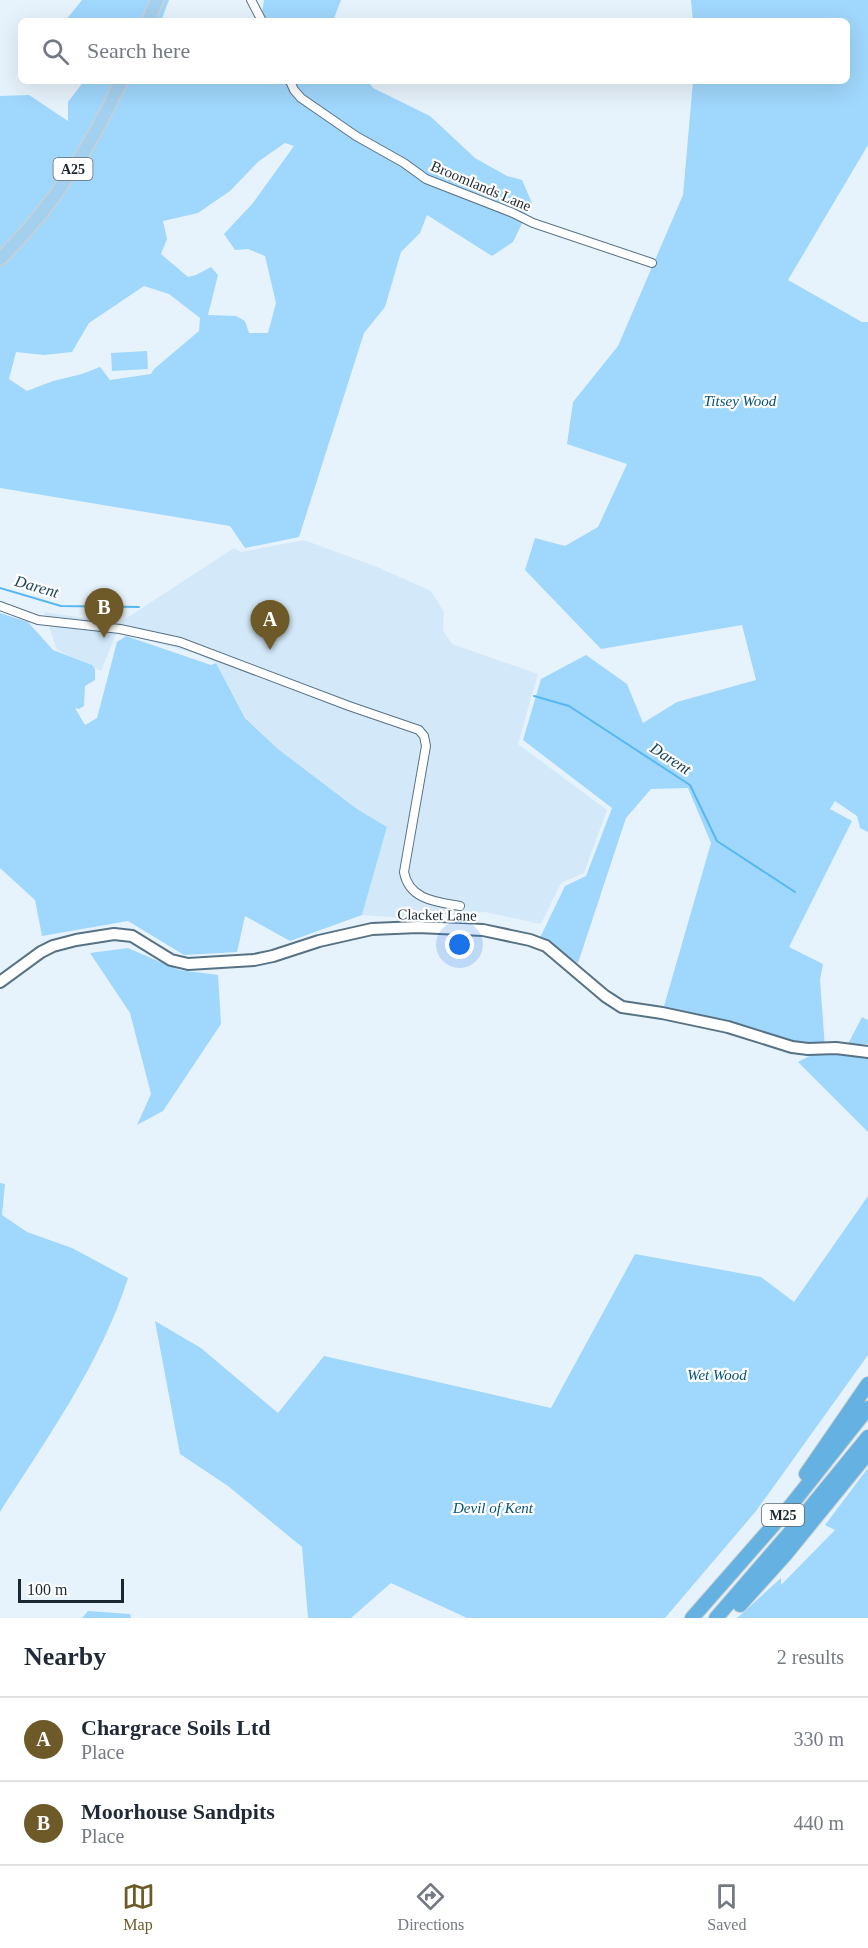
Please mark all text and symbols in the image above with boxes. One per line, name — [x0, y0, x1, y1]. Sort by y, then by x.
search box — [18, 18, 850, 84]
icon: search — [39, 35, 72, 68]
text: Search here — [87, 38, 190, 63]
road number: A25 — [54, 158, 92, 180]
street label: Broomlands Lane — [429, 158, 534, 214]
park label: Titsey Wood — [704, 393, 777, 409]
water label: Darent — [12, 572, 61, 601]
pin: B — [84, 588, 124, 638]
pin: A — [250, 600, 290, 650]
water label: Darent — [647, 739, 695, 778]
street label: Clacket Lane — [397, 906, 477, 924]
your location — [445, 930, 474, 959]
park label: Wet Wood — [687, 1367, 747, 1383]
park label: Devil of Kent — [452, 1500, 534, 1516]
road number: M25 — [762, 1504, 804, 1526]
scale bar — [18, 1576, 124, 1604]
text: 100 m — [27, 1581, 67, 1598]
text: Nearby — [24, 1642, 106, 1671]
text: 2 results — [777, 1646, 844, 1668]
text: Chargrace Soils Ltd — [81, 1715, 270, 1740]
text: A — [36, 1728, 51, 1750]
text: 330 m — [793, 1728, 844, 1750]
text: Place — [81, 1741, 124, 1763]
text: Moorhouse Sandpits — [81, 1799, 275, 1824]
text: B — [37, 1812, 50, 1834]
text: 440 m — [793, 1812, 844, 1834]
text: Place — [81, 1825, 124, 1847]
tab: Map — [122, 1880, 155, 1934]
tab: Directions — [398, 1880, 464, 1934]
tab: Saved — [707, 1880, 746, 1934]

